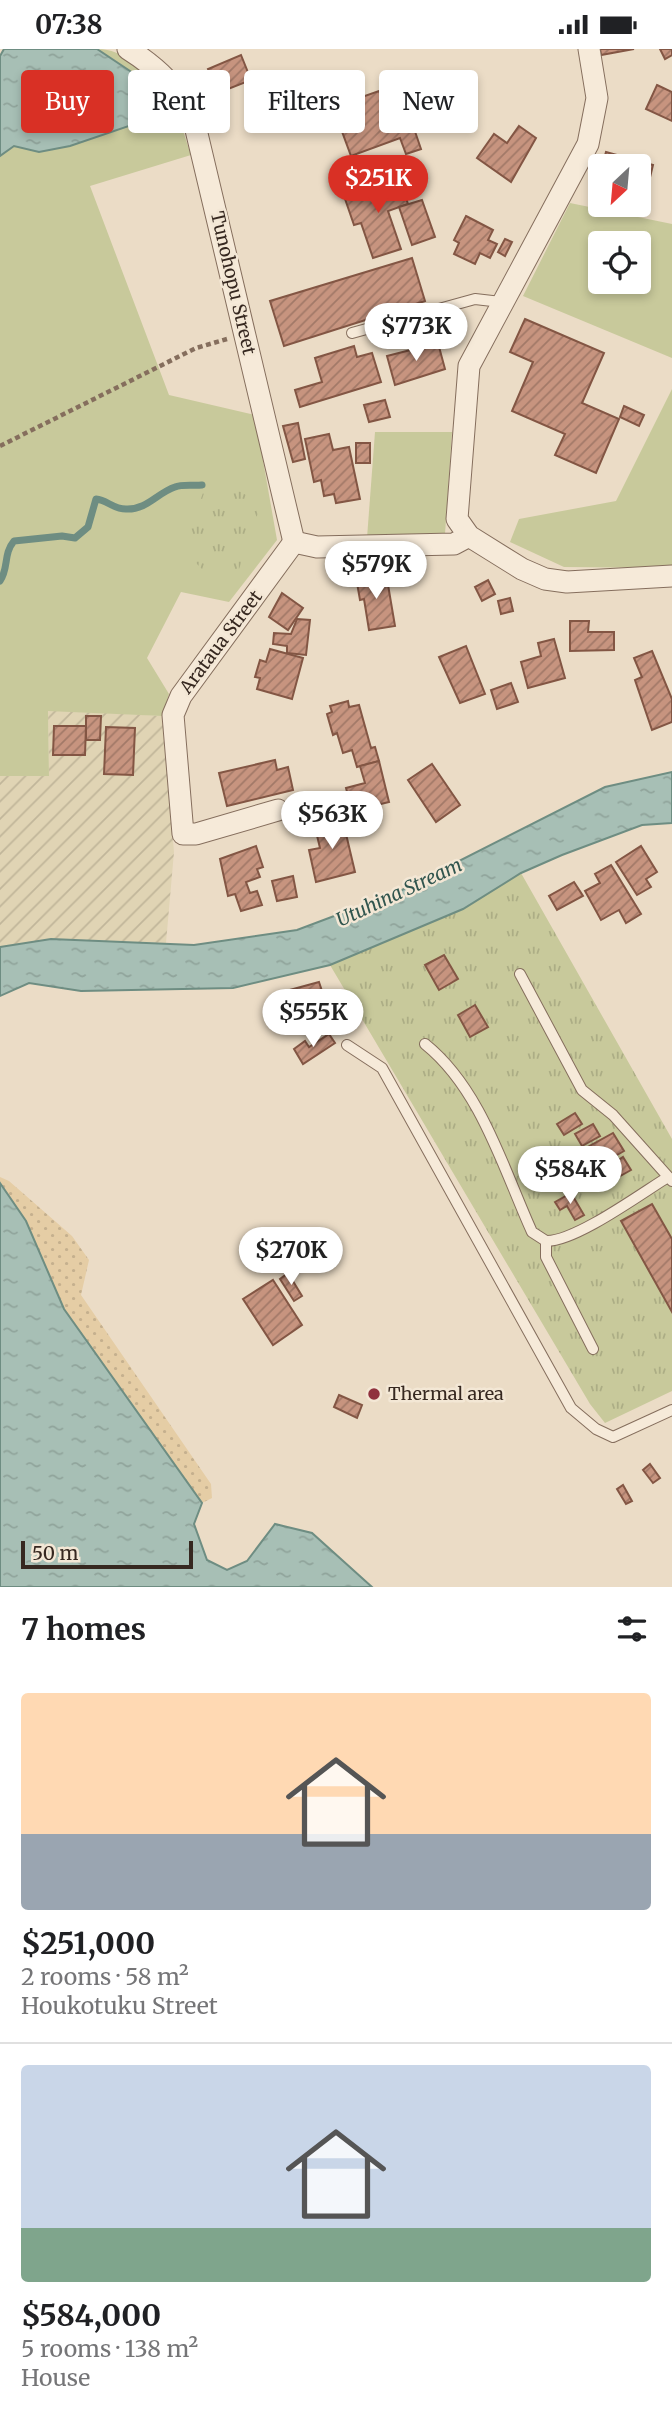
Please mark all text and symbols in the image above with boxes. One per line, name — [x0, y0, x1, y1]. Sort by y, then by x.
text: 07:38 — [35, 8, 103, 41]
chip: Buy — [21, 70, 114, 133]
chip: Rent — [128, 70, 230, 133]
chip: Filters — [244, 70, 365, 133]
chip: New — [379, 70, 478, 133]
north arrow — [588, 154, 651, 217]
map controls — [588, 154, 651, 294]
pin: $251K — [329, 155, 427, 215]
text: $251K — [344, 163, 412, 192]
street label: Tunohopu Street — [206, 209, 261, 357]
button: locate — [588, 231, 651, 294]
pin: $773K — [367, 303, 465, 363]
text: $773K — [381, 311, 451, 340]
pin: $579K — [327, 541, 425, 601]
text: $579K — [341, 549, 411, 578]
street label: Arataua Street — [174, 585, 267, 699]
pin: $563K — [283, 791, 381, 851]
text: $563K — [297, 799, 367, 828]
water label: Utuhina Stream — [332, 852, 466, 932]
pin: $555K — [264, 989, 362, 1049]
text: $555K — [278, 997, 348, 1026]
pin: $584K — [521, 1147, 619, 1206]
text: $584K — [534, 1154, 606, 1183]
pin: $270K — [242, 1227, 340, 1287]
text: $270K — [255, 1235, 327, 1264]
place label: Thermal area — [388, 1382, 504, 1405]
marker: Thermal area — [366, 1386, 382, 1402]
scale bar — [21, 1538, 192, 1570]
text: 50 m — [32, 1541, 78, 1565]
text: 7 homes — [21, 1610, 146, 1648]
icon: filters — [613, 1610, 651, 1648]
icon: home — [273, 1739, 399, 1865]
text: $251,000 — [21, 1924, 155, 1962]
text: 2 rooms · 58 m² — [21, 1962, 189, 1991]
text: Houkotuku Street — [21, 1991, 218, 2020]
icon: home — [273, 2111, 399, 2237]
text: $584,000 — [21, 2296, 161, 2334]
text: 5 rooms · 138 m² — [21, 2334, 198, 2363]
text: House — [21, 2363, 90, 2392]

